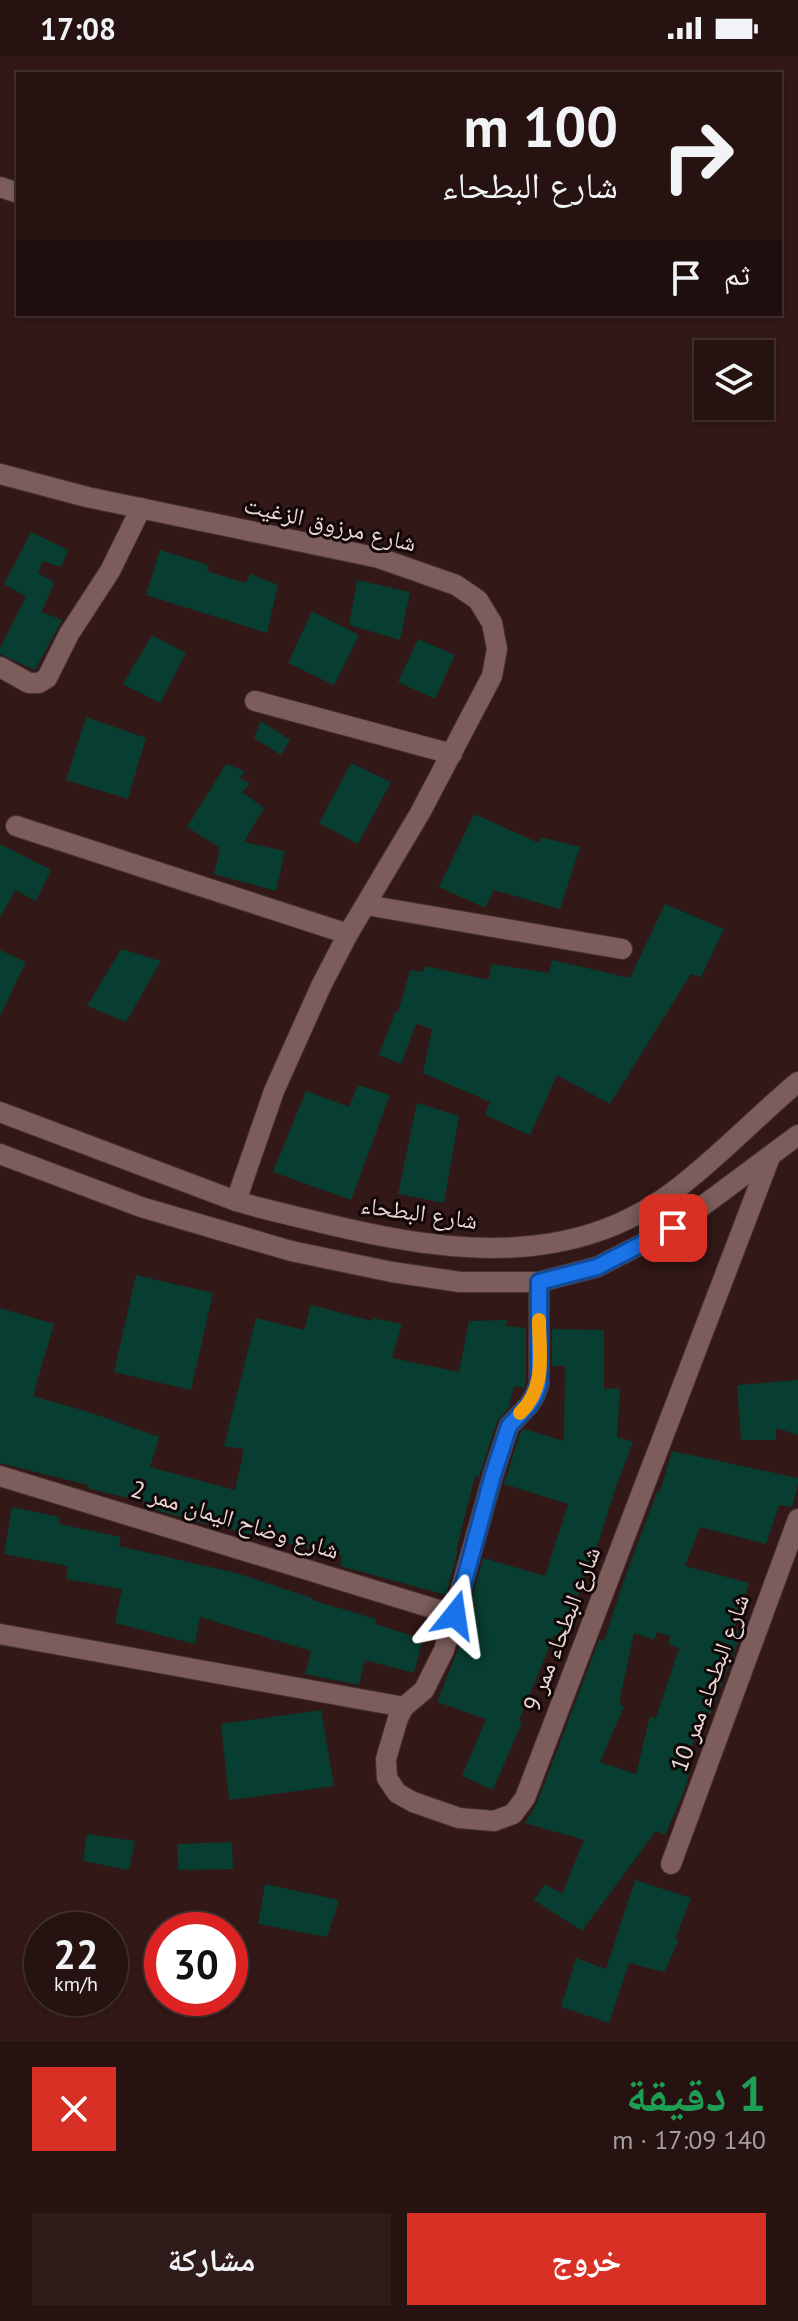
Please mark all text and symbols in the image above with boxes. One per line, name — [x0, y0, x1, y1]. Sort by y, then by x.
text: 17:08 — [40, 9, 116, 48]
text: 100 m — [463, 90, 618, 162]
icon: right — [646, 104, 750, 208]
text: شارع البطحاء — [442, 161, 618, 208]
text: ثم — [724, 254, 750, 293]
icon: arrive — [664, 256, 708, 300]
map controls — [694, 340, 774, 420]
button: layers — [694, 340, 774, 420]
street label: شارع مرزوق الزغيت — [241, 489, 419, 558]
street label: شارع البطحاء — [359, 1189, 479, 1236]
pin — [639, 1194, 707, 1262]
icon: arrive — [651, 1206, 695, 1250]
street label: شارع وضاح اليمان ممر 2 — [127, 1473, 343, 1566]
street label: شارع البطحاء ممر 9 — [516, 1542, 607, 1716]
position arrow — [413, 1573, 497, 1657]
street label: شارع البطحاء ممر 10 — [663, 1590, 756, 1776]
speed limit sign: 30 — [144, 1912, 248, 2016]
text: 22 — [53, 1928, 99, 1980]
text: km/h — [54, 1971, 98, 1997]
text: 1 دقيقة — [626, 2062, 766, 2124]
button: close — [32, 2067, 116, 2151]
text: 140 m · 17:09 — [612, 2123, 766, 2156]
button: مشاركة — [32, 2213, 391, 2305]
button: خروج — [407, 2213, 766, 2305]

